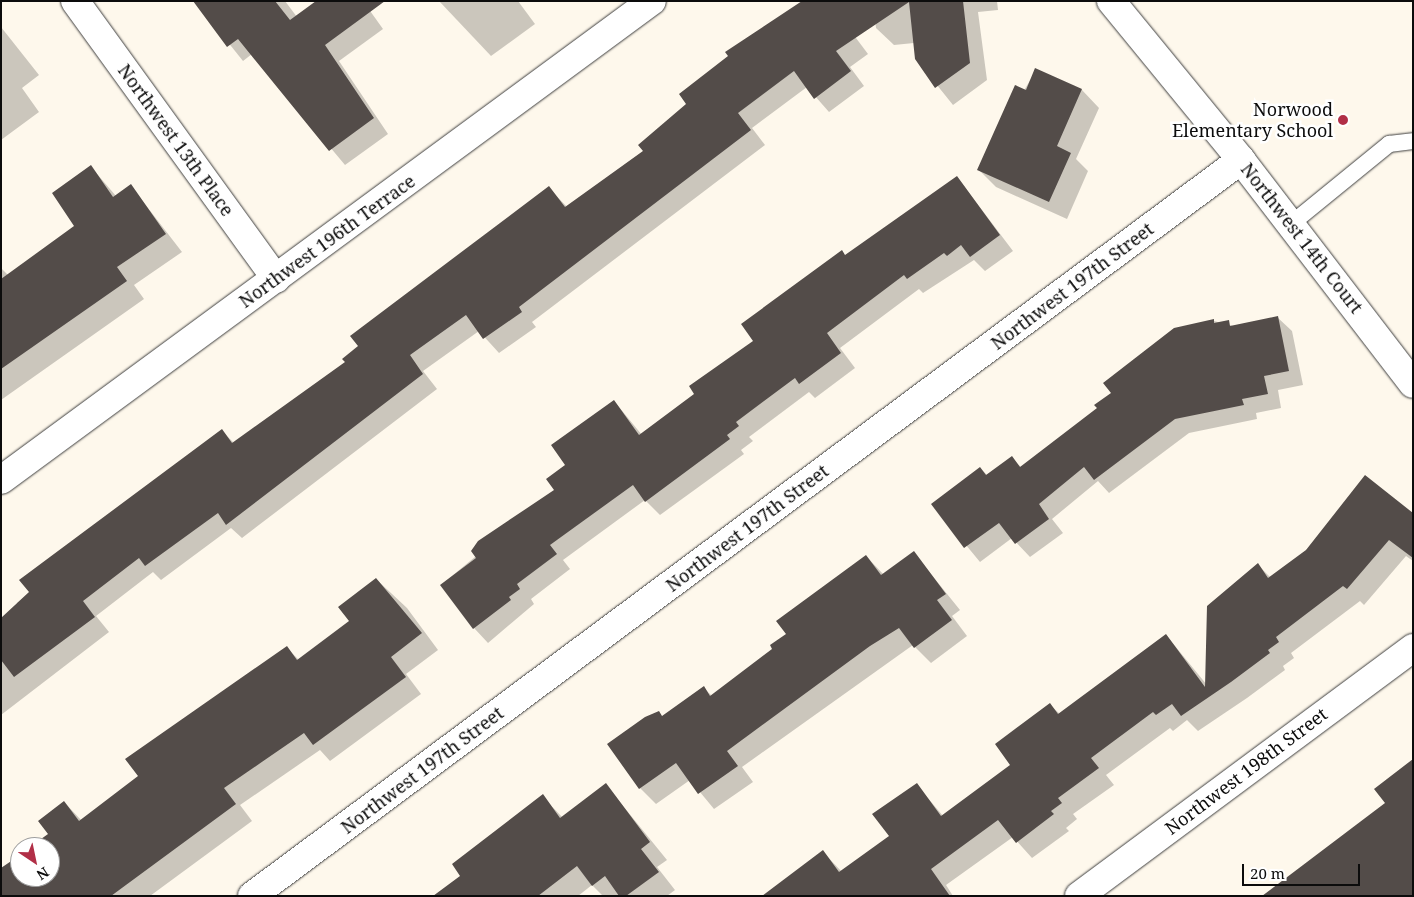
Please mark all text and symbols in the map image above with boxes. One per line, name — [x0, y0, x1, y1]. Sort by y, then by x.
street label: Northwest 13th Place — [114, 60, 238, 220]
place label: Norwood Elementary School — [1172, 99, 1333, 142]
marker: Norwood Elementary School — [1337, 114, 1349, 126]
street label: Northwest 14th Court — [1237, 159, 1367, 317]
street label: Northwest 196th Terrace — [235, 170, 419, 312]
street label: Northwest 197th Street — [987, 218, 1157, 354]
street label: Northwest 197th Street — [662, 460, 832, 596]
street label: Northwest 197th Street — [337, 702, 507, 838]
street label: Northwest 198th Street — [1161, 703, 1331, 839]
north arrow — [10, 837, 60, 887]
scale bar — [1244, 854, 1362, 886]
text: N — [33, 863, 53, 885]
text: 20 m — [1250, 863, 1285, 883]

